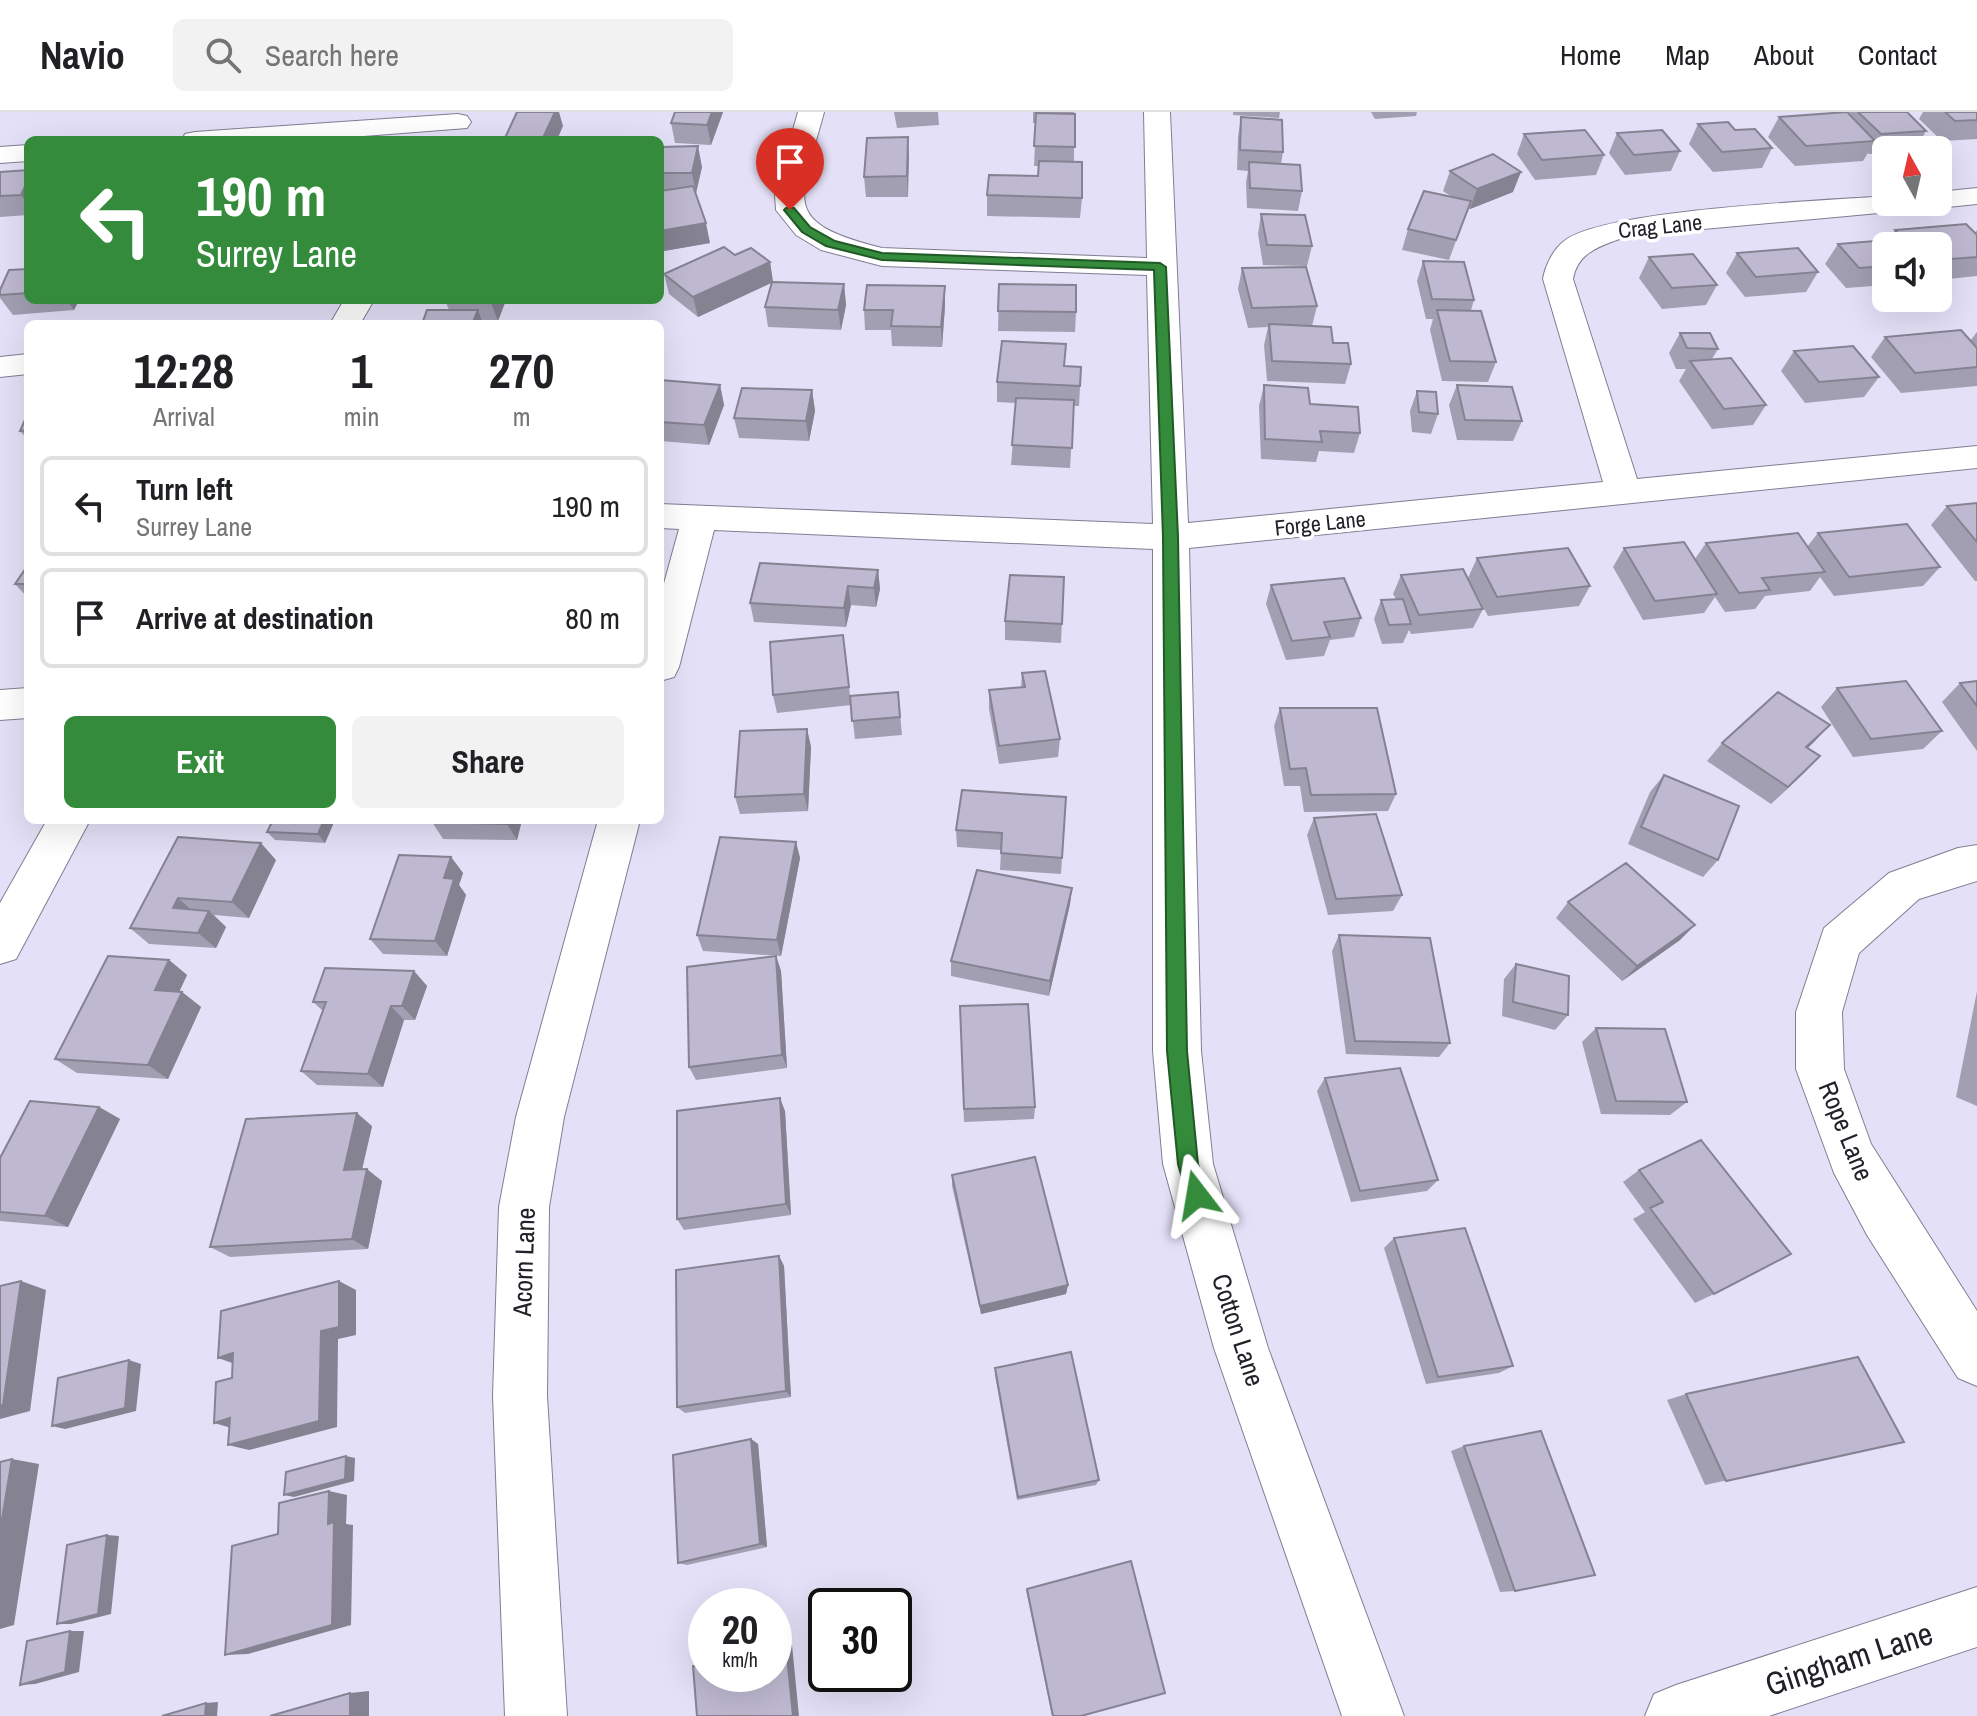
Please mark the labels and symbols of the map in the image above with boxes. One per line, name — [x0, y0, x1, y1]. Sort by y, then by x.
pin — [756, 128, 824, 210]
north arrow — [1872, 136, 1952, 216]
street label: Crag Lane — [1617, 207, 1703, 245]
street label: Forge Lane — [1273, 503, 1367, 543]
street label: Rope Lane — [1811, 1076, 1882, 1186]
position arrow — [1155, 1153, 1239, 1237]
street label: Acorn Lane — [504, 1207, 543, 1318]
street label: Cotton Lane — [1204, 1269, 1273, 1390]
speed limit sign: 30 — [808, 1588, 912, 1692]
street label: Gingham Lane — [1760, 1611, 1938, 1706]

